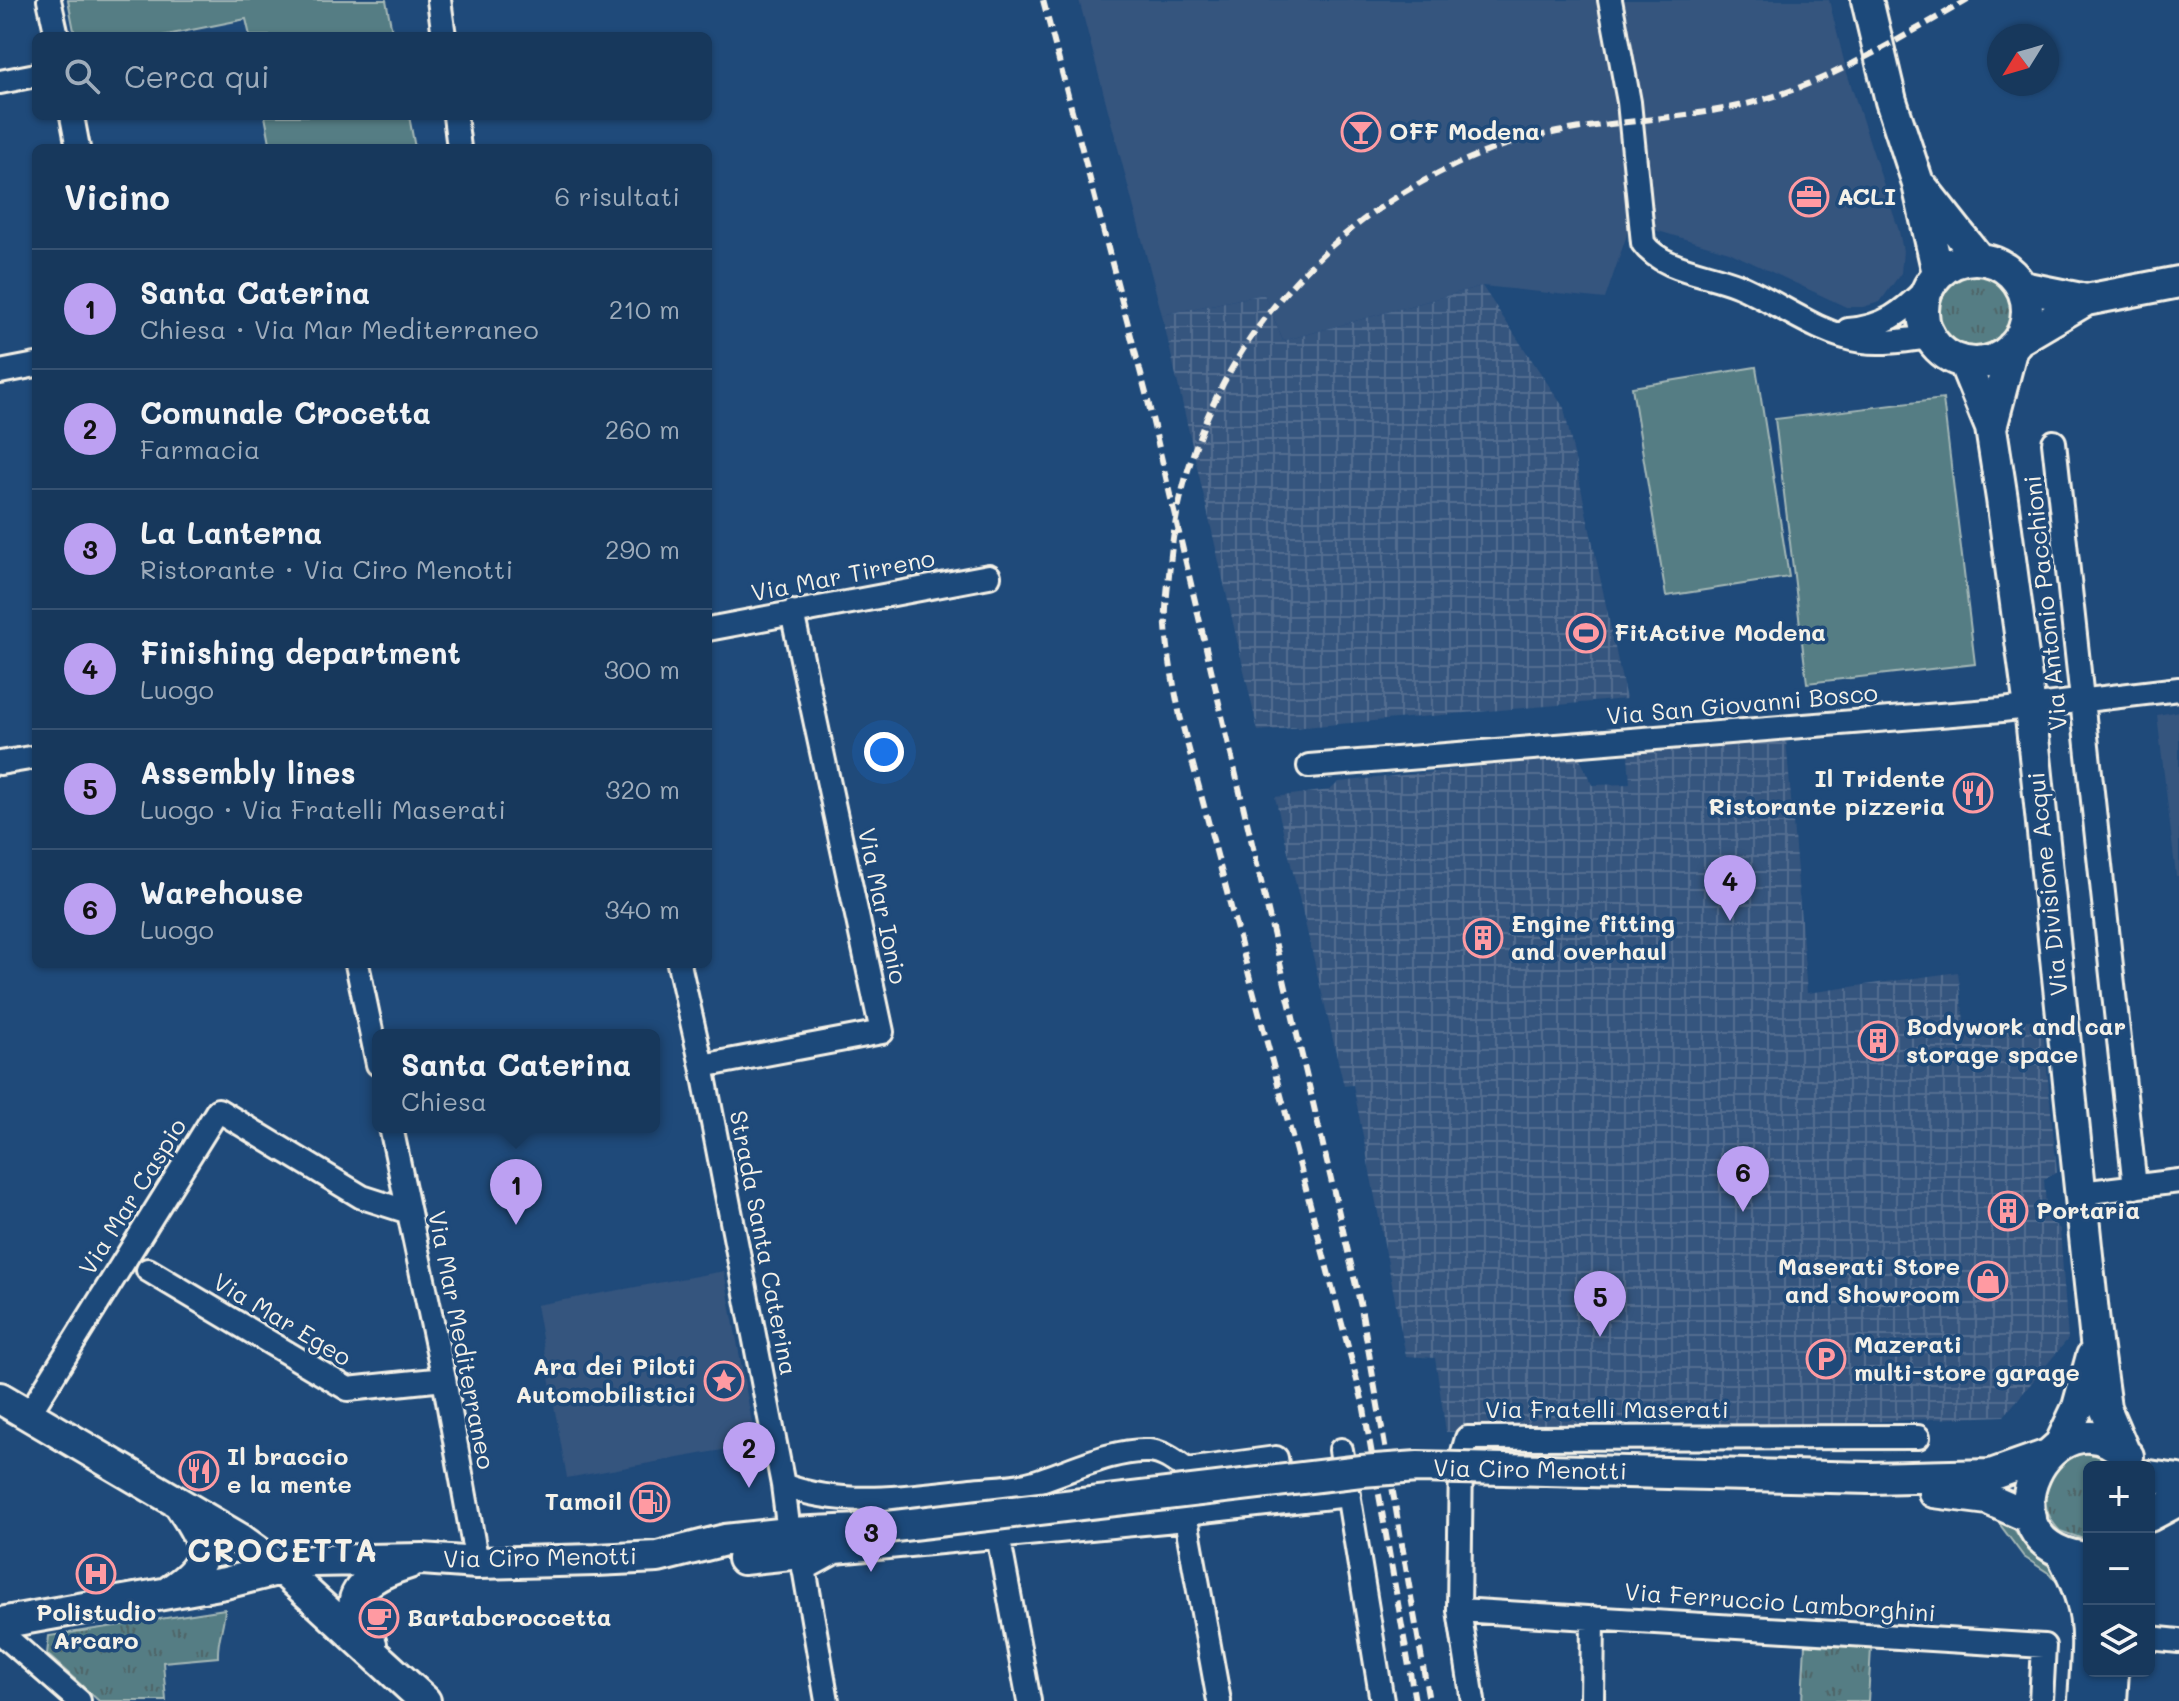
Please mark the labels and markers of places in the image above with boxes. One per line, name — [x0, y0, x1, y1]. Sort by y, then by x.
bar icon: OFF Modena — [1340, 111, 1382, 153]
place label: OFF Modena — [1389, 115, 1540, 146]
office icon: ACLI — [1788, 176, 1830, 218]
place label: ACLI — [1837, 180, 1896, 211]
sports icon: FitActive Modena — [1565, 612, 1607, 654]
place label: FitActive Modena — [1614, 616, 1826, 647]
place label: Il Tridente Ristorante pizzeria — [1708, 762, 1945, 821]
restaurant icon: Il Tridente Ristorante pizzeria — [1952, 772, 1994, 814]
pin: 4 — [1704, 855, 1756, 921]
place label: Engine fitting and overhaul — [1511, 907, 1675, 966]
building icon: Engine fitting and overhaul — [1462, 917, 1504, 959]
place label: Bodywork and car storage space — [1906, 1010, 2126, 1069]
building icon: Bodywork and car storage space — [1857, 1020, 1899, 1062]
pin: 6 — [1717, 1146, 1769, 1212]
pin: 1 — [490, 1159, 542, 1225]
building icon: Portaria — [1987, 1190, 2029, 1232]
place label: Portaria — [2036, 1194, 2140, 1225]
place label: Maserati Store and Showroom — [1778, 1250, 1960, 1309]
shop icon: Maserati Store and Showroom — [1967, 1260, 2009, 1302]
pin: 5 — [1574, 1271, 1626, 1337]
place label: Mazerati multi-store garage — [1854, 1328, 2080, 1387]
parking icon: Mazerati multi-store garage — [1805, 1338, 1847, 1380]
place label: Ara dei Piloti Automobilistici — [515, 1350, 696, 1409]
place icon: Ara dei Piloti Automobilistici — [703, 1360, 745, 1402]
pin: 2 — [723, 1422, 775, 1488]
place label: Il braccio e la mente — [227, 1440, 352, 1499]
restaurant icon: Il braccio e la mente — [178, 1450, 220, 1492]
fuel station icon: Tamoil — [629, 1481, 671, 1523]
place label: Tamoil — [545, 1485, 622, 1516]
pin: 3 — [845, 1506, 897, 1572]
hospital icon: Polistudio Arcaro — [75, 1553, 117, 1595]
place label: Polistudio Arcaro — [36, 1596, 156, 1655]
cafe icon: Bartabcroccetta — [358, 1597, 400, 1639]
place label: Bartabcroccetta — [407, 1601, 612, 1632]

